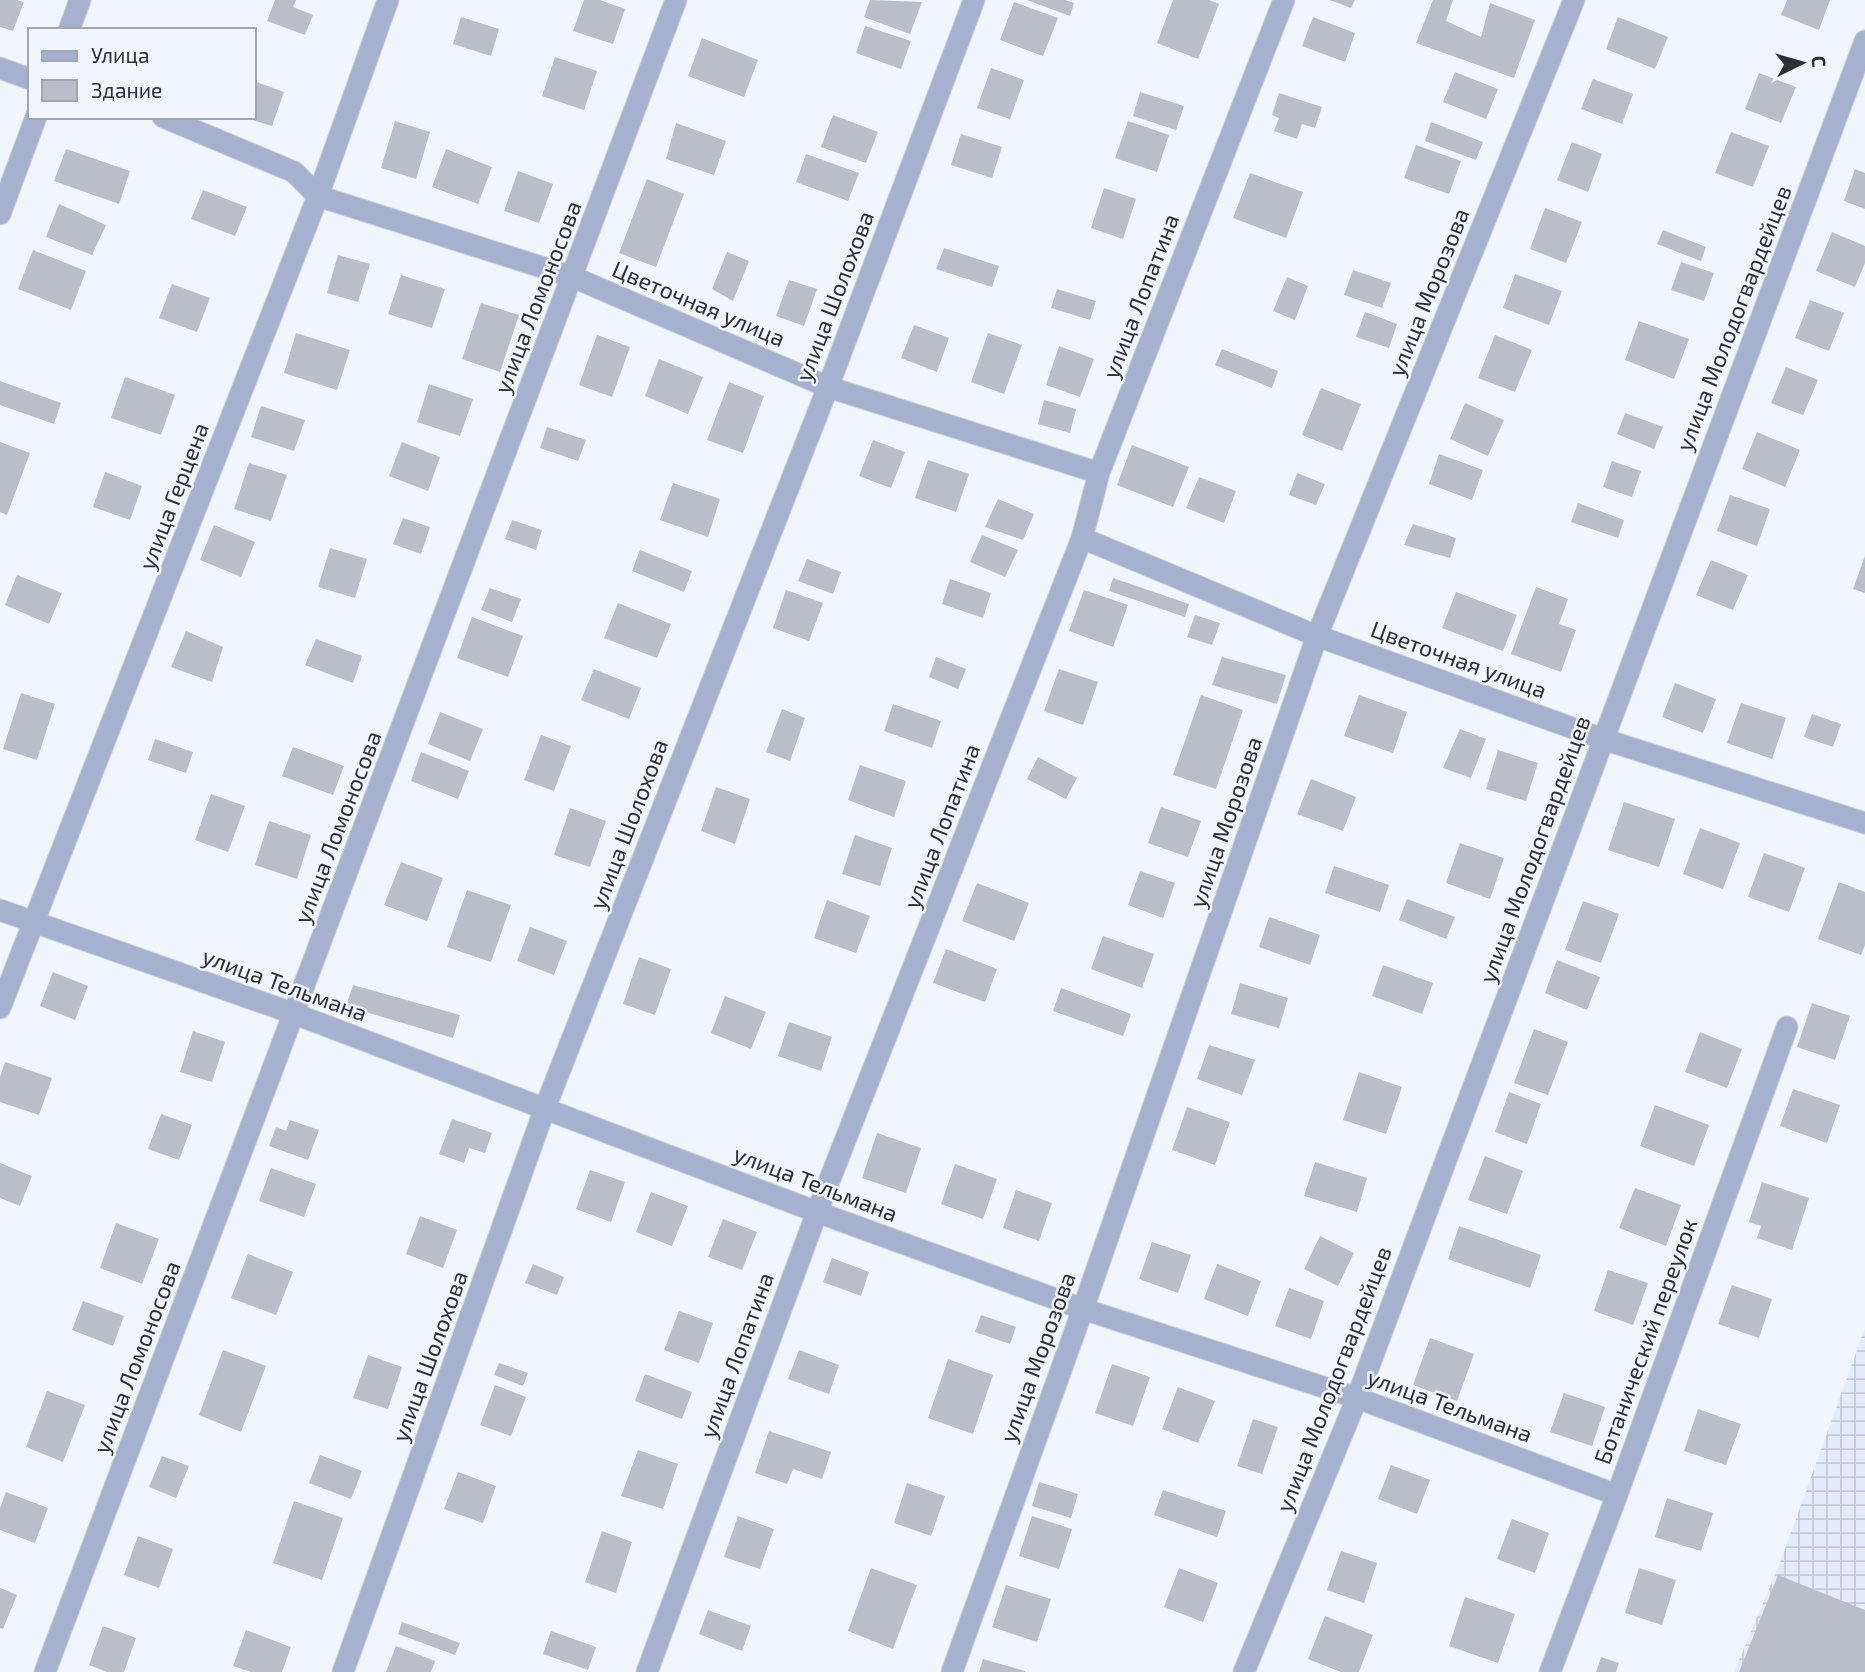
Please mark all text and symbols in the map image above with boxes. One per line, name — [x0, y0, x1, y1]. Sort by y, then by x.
legend — [28, 28, 256, 119]
north arrow — [1767, 28, 1837, 98]
text: Улица — [91, 42, 150, 67]
text: С — [1807, 55, 1831, 68]
text: Здание — [91, 77, 162, 102]
street label: улица Молодогвардейцев — [1669, 181, 1798, 455]
street label: улица Ломоносова — [487, 197, 588, 398]
street label: улица Морозова — [1381, 204, 1475, 381]
street label: улица Шолохова — [789, 207, 880, 385]
street label: улица Лопатина — [1096, 210, 1185, 383]
street label: Цветочная улица — [608, 254, 790, 353]
street label: улица Герцена — [132, 418, 215, 574]
street label: Цветочная улица — [1367, 614, 1551, 705]
street label: улица Молодогвардейцев — [1473, 712, 1596, 987]
street label: улица Ломоносова — [287, 727, 388, 928]
street label: улица Морозова — [1183, 733, 1268, 912]
street label: улица Шолохова — [583, 735, 674, 913]
street label: улица Лопатина — [897, 740, 986, 913]
street label: улица Тельмана — [198, 941, 371, 1028]
street label: улица Тельмана — [730, 1139, 902, 1228]
street label: Ботанический переулок — [1588, 1214, 1703, 1468]
street label: улица Молодогвардейцев — [1269, 1242, 1398, 1516]
street label: улица Ломоносова — [86, 1257, 187, 1458]
street label: улица Шолохова — [385, 1267, 474, 1446]
street label: улица Лопатина — [693, 1268, 780, 1442]
street label: улица Морозова — [993, 1268, 1082, 1446]
street label: улица Тельмана — [1363, 1362, 1536, 1449]

